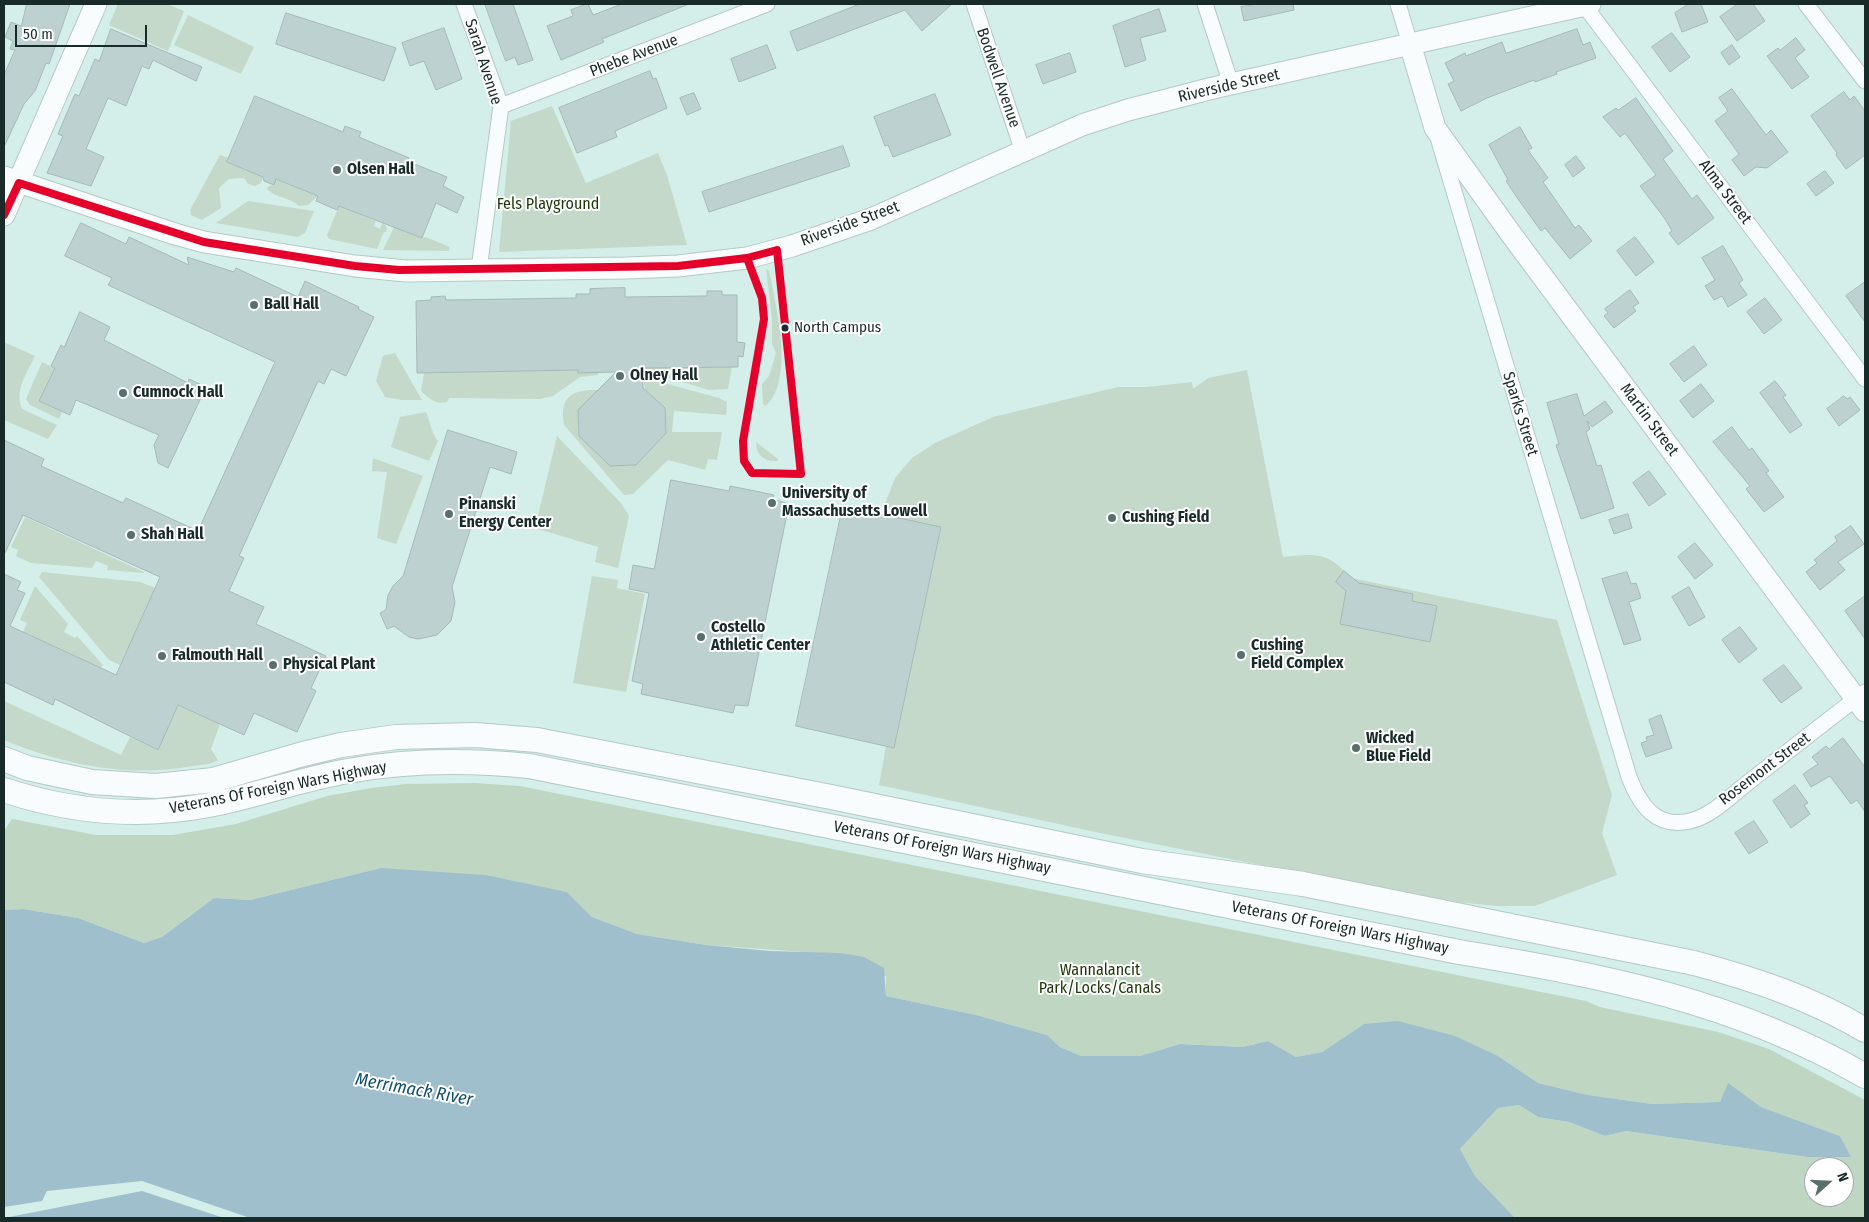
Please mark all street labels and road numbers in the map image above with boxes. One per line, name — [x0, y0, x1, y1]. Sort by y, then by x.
street label: Sarah Avenue — [460, 17, 506, 107]
street label: Bodwell Avenue — [972, 26, 1024, 130]
street label: Phebe Avenue — [587, 30, 681, 82]
street label: Riverside Street — [1176, 65, 1282, 107]
street label: Alma Street — [1694, 156, 1756, 228]
street label: Riverside Street — [798, 197, 902, 251]
street label: Sparks Street — [1498, 370, 1542, 458]
street label: Martin Street — [1616, 380, 1682, 460]
street label: Rosemont Street — [1716, 728, 1814, 810]
street label: Veterans Of Foreign Wars Highway — [168, 758, 388, 818]
street label: Veterans Of Foreign Wars Highway — [832, 818, 1052, 878]
street label: Veterans Of Foreign Wars Highway — [1230, 898, 1450, 958]

